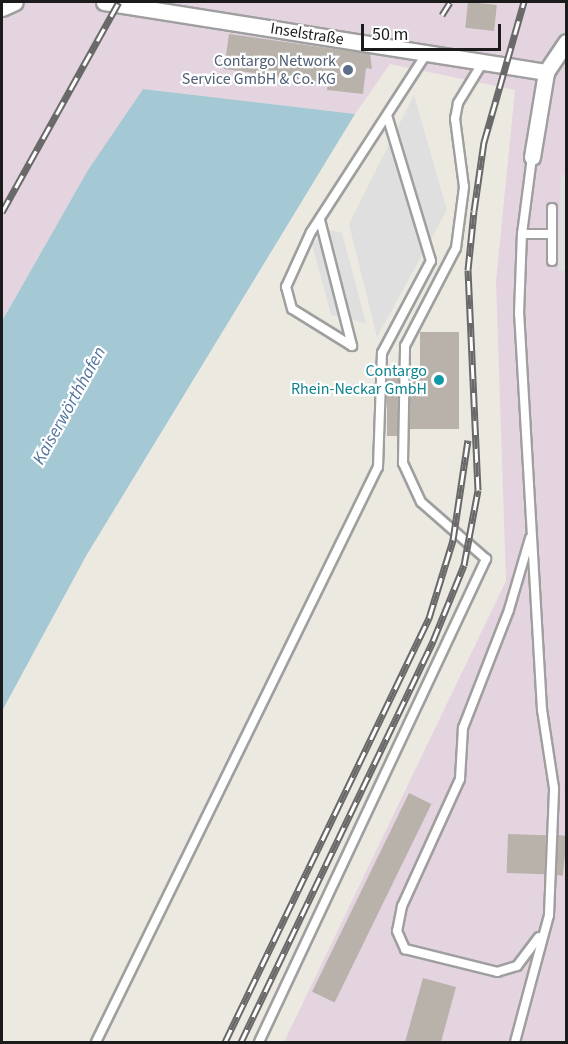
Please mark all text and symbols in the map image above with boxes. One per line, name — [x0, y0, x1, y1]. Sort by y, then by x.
scale bar — [364, 12, 504, 50]
street label: Inselstraße — [269, 19, 345, 49]
text: 50 m — [372, 22, 408, 47]
place label: Contargo Network Service GmbH & Co. KG — [182, 51, 336, 89]
marker: Contargo Network Service GmbH & Co. KG — [341, 63, 355, 77]
water label: Kaiserwörthhafen — [29, 343, 111, 469]
place label: Contargo Rhein-Neckar GmbH — [291, 361, 427, 399]
marker: Contargo Rhein-Neckar GmbH — [432, 373, 446, 387]

